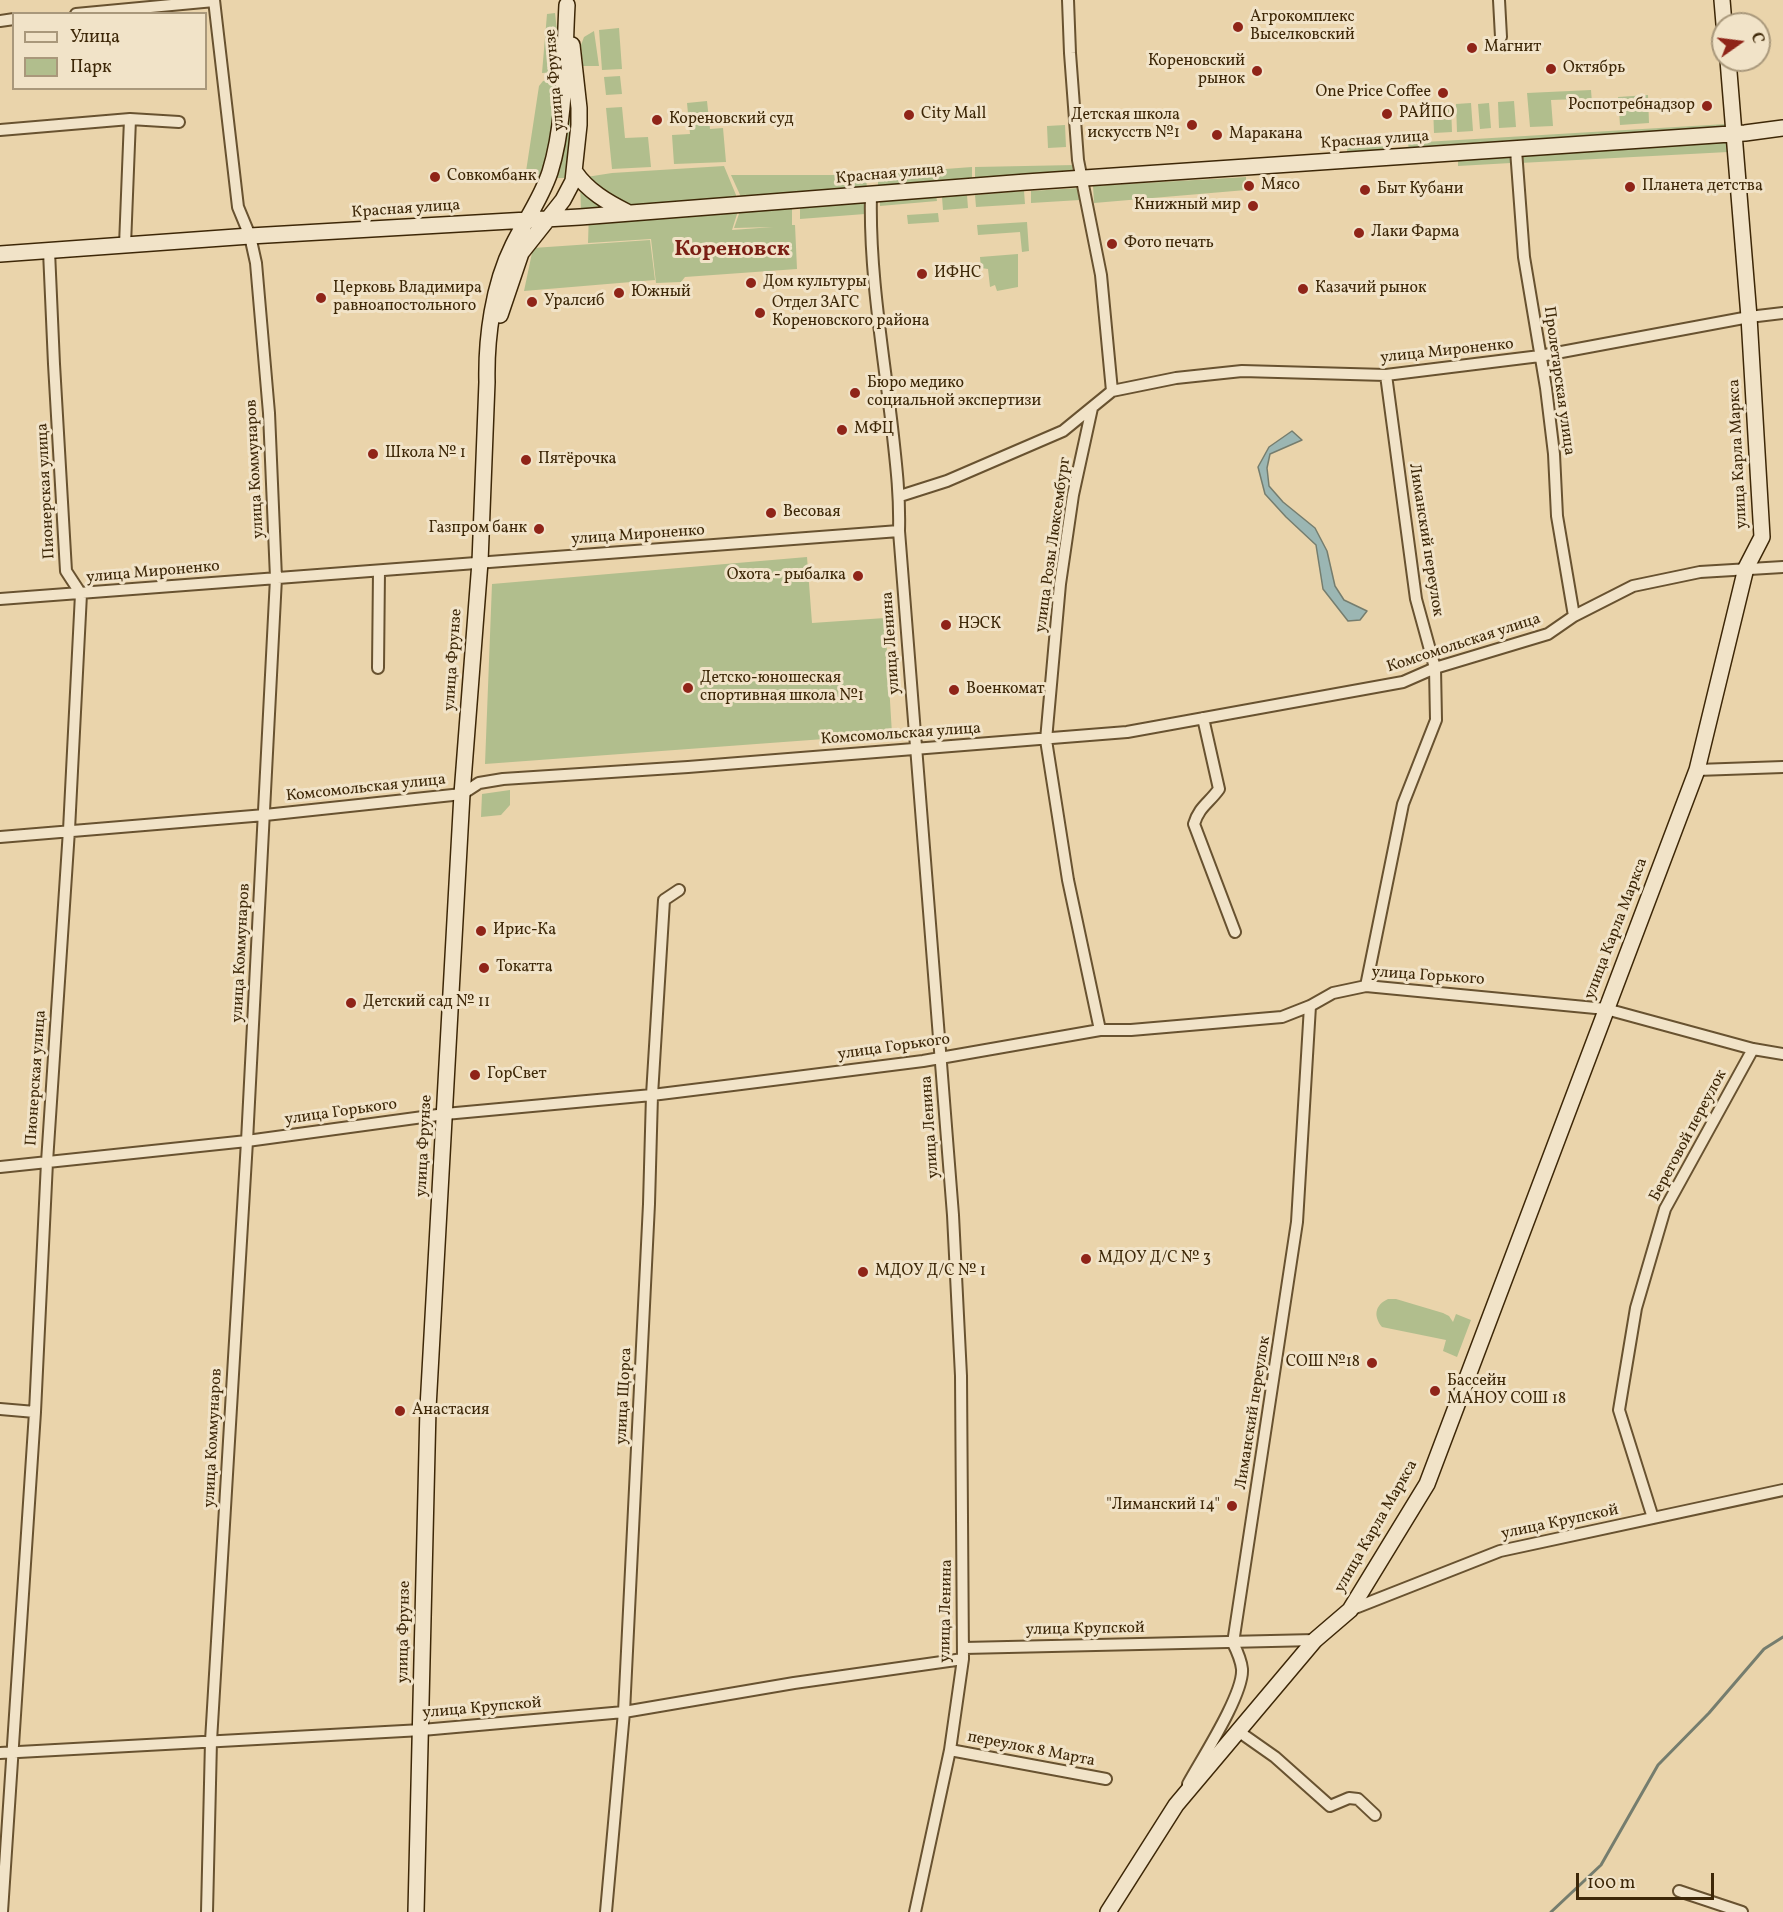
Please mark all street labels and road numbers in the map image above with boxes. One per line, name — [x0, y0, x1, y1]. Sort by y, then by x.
street label: улица Фрунзе — [542, 28, 570, 132]
street label: Красная улица — [1320, 128, 1430, 154]
street label: Красная улица — [835, 161, 945, 189]
street label: Красная улица — [351, 197, 461, 223]
street label: Пролетарская улица — [1538, 305, 1578, 457]
street label: улица Мироненко — [1379, 335, 1515, 369]
street label: улица Карла Маркса — [1725, 379, 1753, 529]
street label: улица Коммунаров — [243, 399, 269, 539]
street label: Пионерская улица — [34, 422, 60, 560]
street label: улица Розы Люксембург — [1032, 456, 1076, 634]
street label: Лиманский переулок — [1403, 462, 1447, 618]
street label: улица Мироненко — [571, 522, 705, 550]
street label: улица Мироненко — [85, 558, 221, 588]
street label: улица Ленина — [879, 591, 905, 695]
street label: улица Фрунзе — [441, 608, 467, 712]
street label: Комсомольская улица — [1385, 610, 1543, 678]
street label: Комсомольская улица — [820, 720, 982, 750]
street label: Комсомольская улица — [285, 771, 447, 807]
street label: улица Карла Маркса — [1581, 855, 1653, 1003]
street label: улица Коммунаров — [229, 883, 255, 1023]
street label: улица Горького — [1371, 963, 1485, 991]
street label: Пионерская улица — [23, 1009, 51, 1147]
street label: улица Горького — [837, 1031, 951, 1065]
street label: Береговой переулок — [1646, 1067, 1732, 1205]
street label: улица Ленина — [918, 1075, 944, 1179]
street label: улица Фрунзе — [413, 1094, 437, 1198]
street label: улица Горького — [284, 1096, 398, 1130]
street label: Лиманский переулок — [1232, 1335, 1276, 1491]
street label: улица Щорса — [613, 1347, 637, 1445]
street label: улица Коммунаров — [201, 1368, 227, 1508]
street label: улица Карла Маркса — [1331, 1457, 1423, 1597]
street label: улица Крупской — [1500, 1501, 1620, 1545]
street label: улица Ленина — [936, 1559, 958, 1663]
street label: улица Фрунзе — [395, 1581, 415, 1683]
street label: улица Крупской — [1025, 1619, 1145, 1641]
street label: улица Крупской — [422, 1694, 542, 1724]
street label: переулок 8 Марта — [966, 1728, 1096, 1772]

